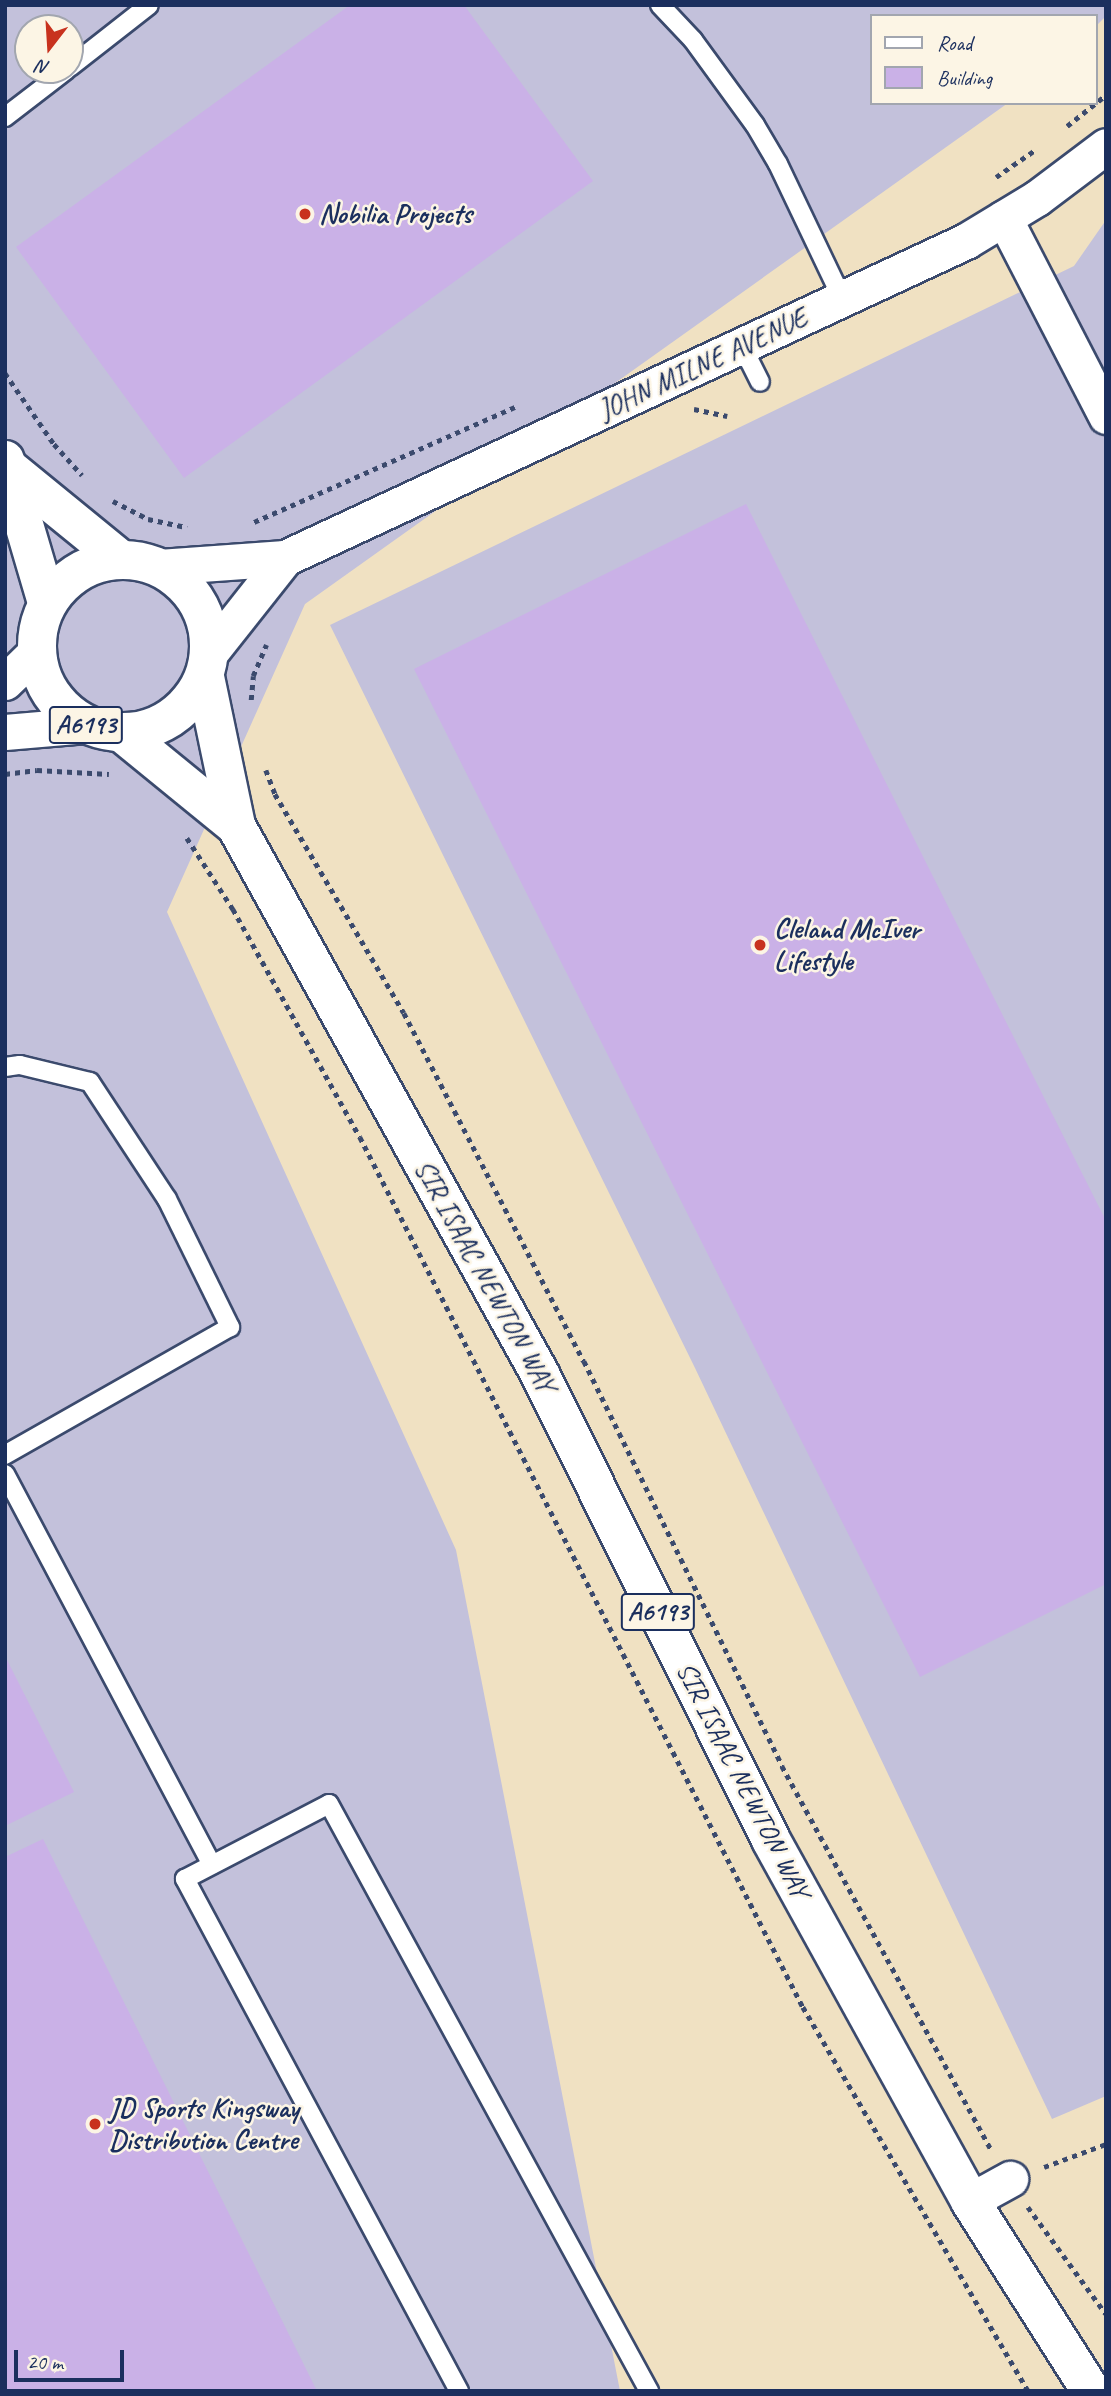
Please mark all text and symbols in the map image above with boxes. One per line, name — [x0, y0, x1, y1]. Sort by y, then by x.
north arrow — [14, 14, 84, 84]
legend — [870, 14, 1097, 105]
text: Road — [937, 30, 972, 56]
text: N — [34, 54, 53, 80]
text: Building — [937, 65, 992, 91]
place label: Nobilia Projects — [319, 197, 473, 231]
marker: Nobilia Projects — [297, 206, 313, 222]
street label: JOHN MILNE AVENUE — [593, 301, 813, 427]
road number: A6193 — [48, 702, 124, 748]
place label: Cleland McIver Lifestyle — [774, 912, 920, 978]
marker: Cleland McIver Lifestyle — [752, 937, 768, 953]
street label: SIR ISAAC NEWTON WAY — [406, 1151, 564, 1401]
road number: A6193 — [620, 1590, 696, 1634]
street label: SIR ISAAC NEWTON WAY — [668, 1654, 818, 1906]
place label: JD Sports Kingsway Distribution Centre — [109, 2091, 300, 2157]
marker: JD Sports Kingsway Distribution Centre — [87, 2116, 103, 2132]
scale bar — [18, 2336, 128, 2380]
text: 20 m — [27, 2349, 63, 2375]

